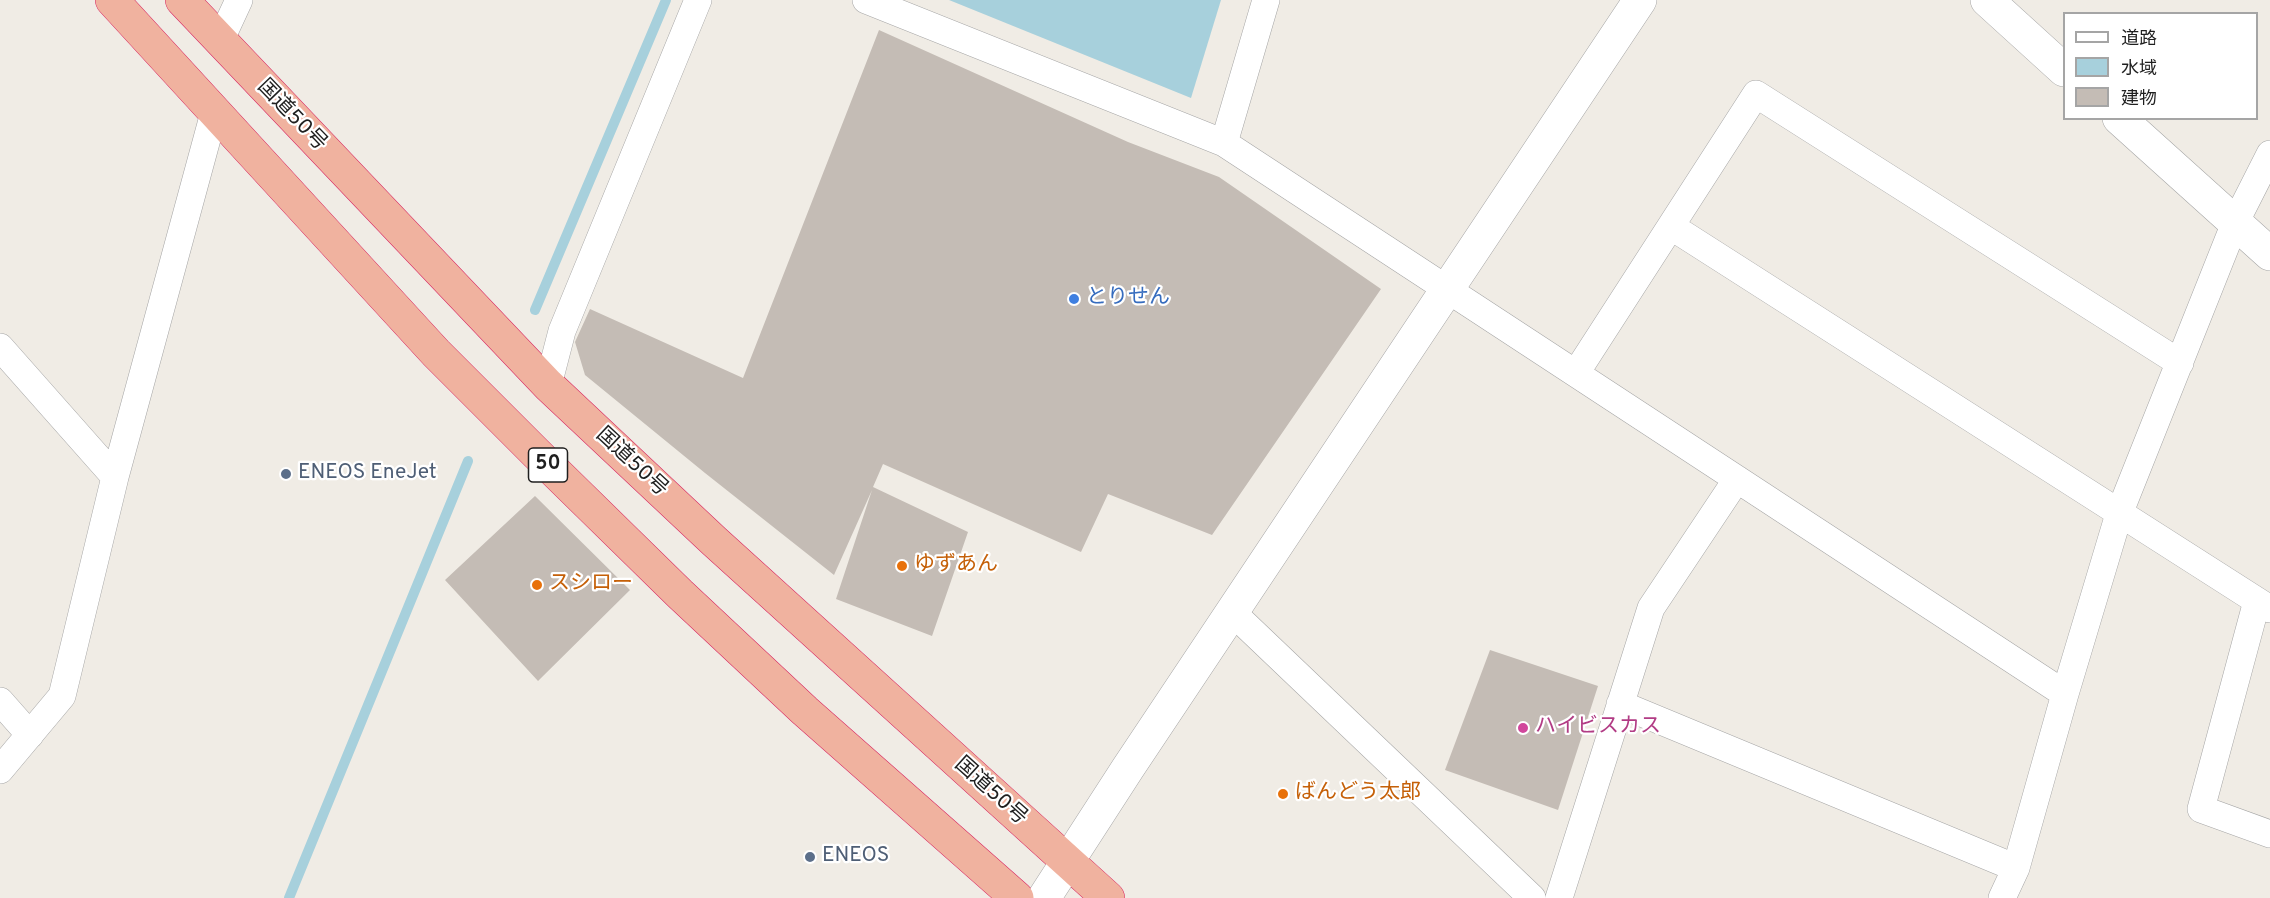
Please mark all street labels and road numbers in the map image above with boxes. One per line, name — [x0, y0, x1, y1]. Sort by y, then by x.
street label: 国道50号 — [251, 75, 331, 157]
street label: 国道50号 — [590, 423, 672, 503]
road number: 50 — [528, 448, 568, 482]
street label: 国道50号 — [948, 753, 1032, 831]

